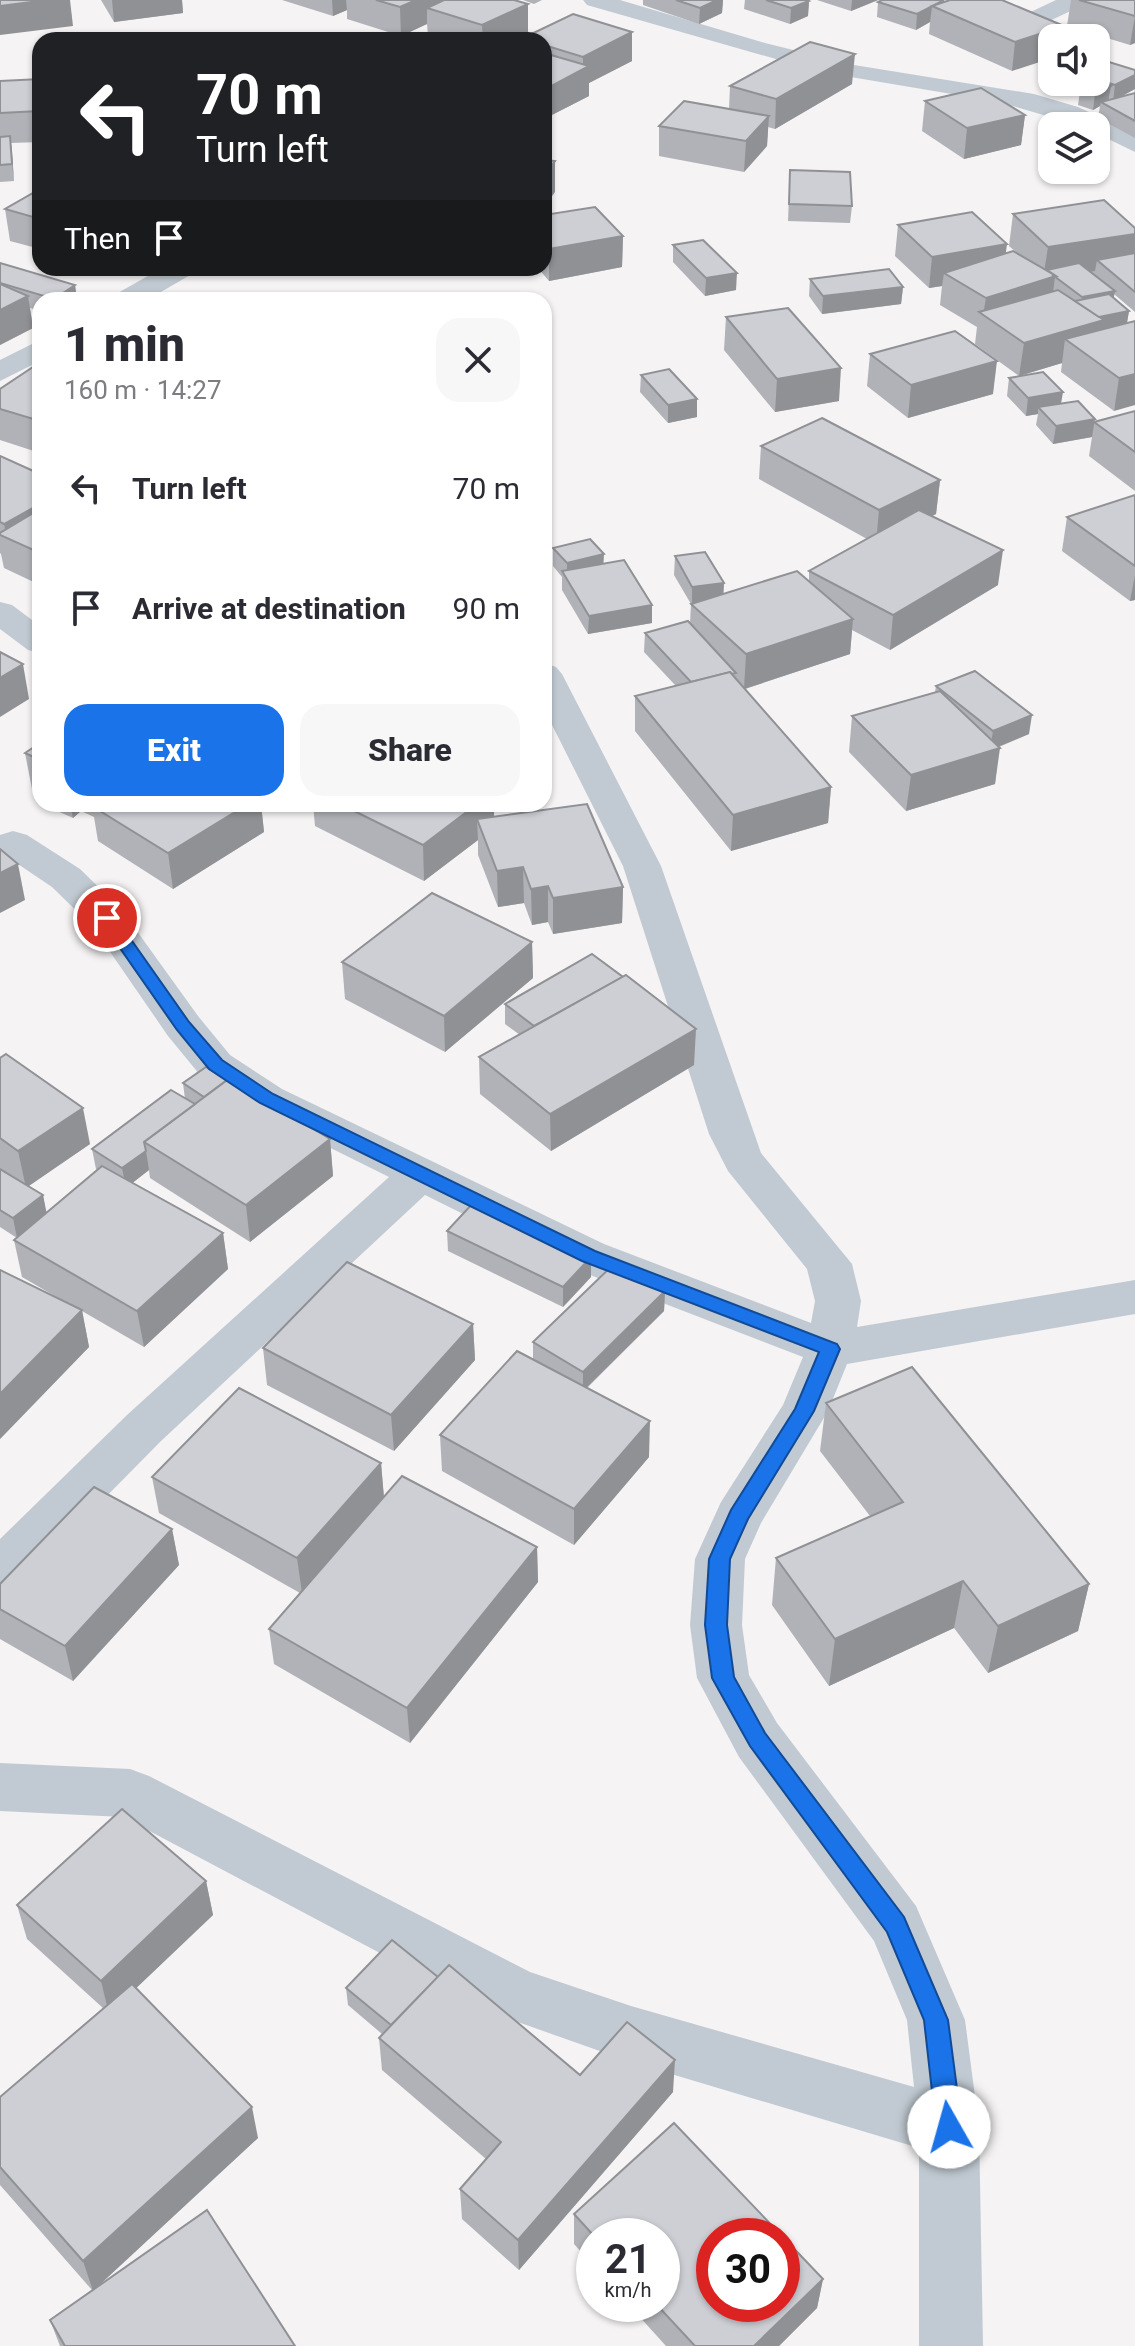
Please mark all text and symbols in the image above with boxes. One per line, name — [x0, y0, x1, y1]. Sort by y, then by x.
map controls — [1038, 24, 1110, 184]
button: sound — [1038, 24, 1110, 96]
text: 70 m — [196, 62, 323, 128]
icon: left — [64, 64, 168, 168]
button: layers — [1038, 112, 1110, 184]
text: Turn left — [196, 129, 329, 171]
icon: arrive — [147, 216, 191, 260]
text: Then — [64, 221, 131, 256]
text: 1 min — [64, 316, 185, 373]
button: close — [436, 318, 520, 402]
text: 160 m · 14:27 — [64, 375, 222, 405]
icon: left — [64, 466, 108, 510]
text: Turn left — [132, 471, 247, 506]
text: 70 m — [453, 471, 520, 506]
icon: arrive — [64, 586, 108, 630]
text: Arrive at destination — [132, 591, 406, 626]
text: 90 m — [453, 591, 520, 626]
button: Exit — [64, 704, 284, 796]
button: Share — [300, 704, 520, 796]
pin — [73, 884, 141, 952]
icon: arrive — [85, 896, 129, 940]
position arrow — [907, 2085, 991, 2169]
speed limit sign: 30 — [696, 2218, 800, 2322]
text: 21 — [605, 2236, 651, 2283]
text: km/h — [605, 2278, 651, 2302]

